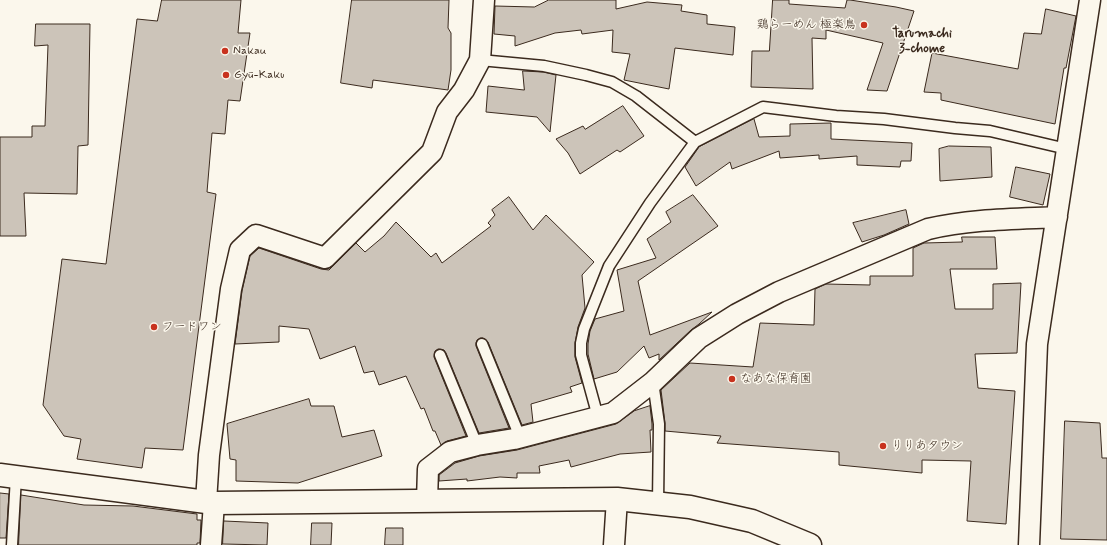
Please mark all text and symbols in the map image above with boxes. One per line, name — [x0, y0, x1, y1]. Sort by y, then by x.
place label: 鶏らーめん 極楽鳥 — [757, 18, 856, 32]
marker: 鶏らーめん 極楽鳥 — [859, 20, 869, 30]
district label: Tarumachi 3-chome — [892, 26, 952, 57]
place label: Nakau — [233, 44, 266, 58]
marker: Nakau — [220, 46, 230, 56]
place label: Gyū-Kaku — [234, 68, 284, 82]
marker: Gyū-Kaku — [221, 70, 231, 80]
place label: フードワン — [162, 320, 222, 334]
marker: フードワン — [149, 322, 159, 332]
place label: なあな保育園 — [740, 372, 812, 386]
marker: なあな保育園 — [727, 374, 737, 384]
place label: りりあタウン — [891, 439, 963, 453]
marker: りりあタウン — [878, 441, 888, 451]

